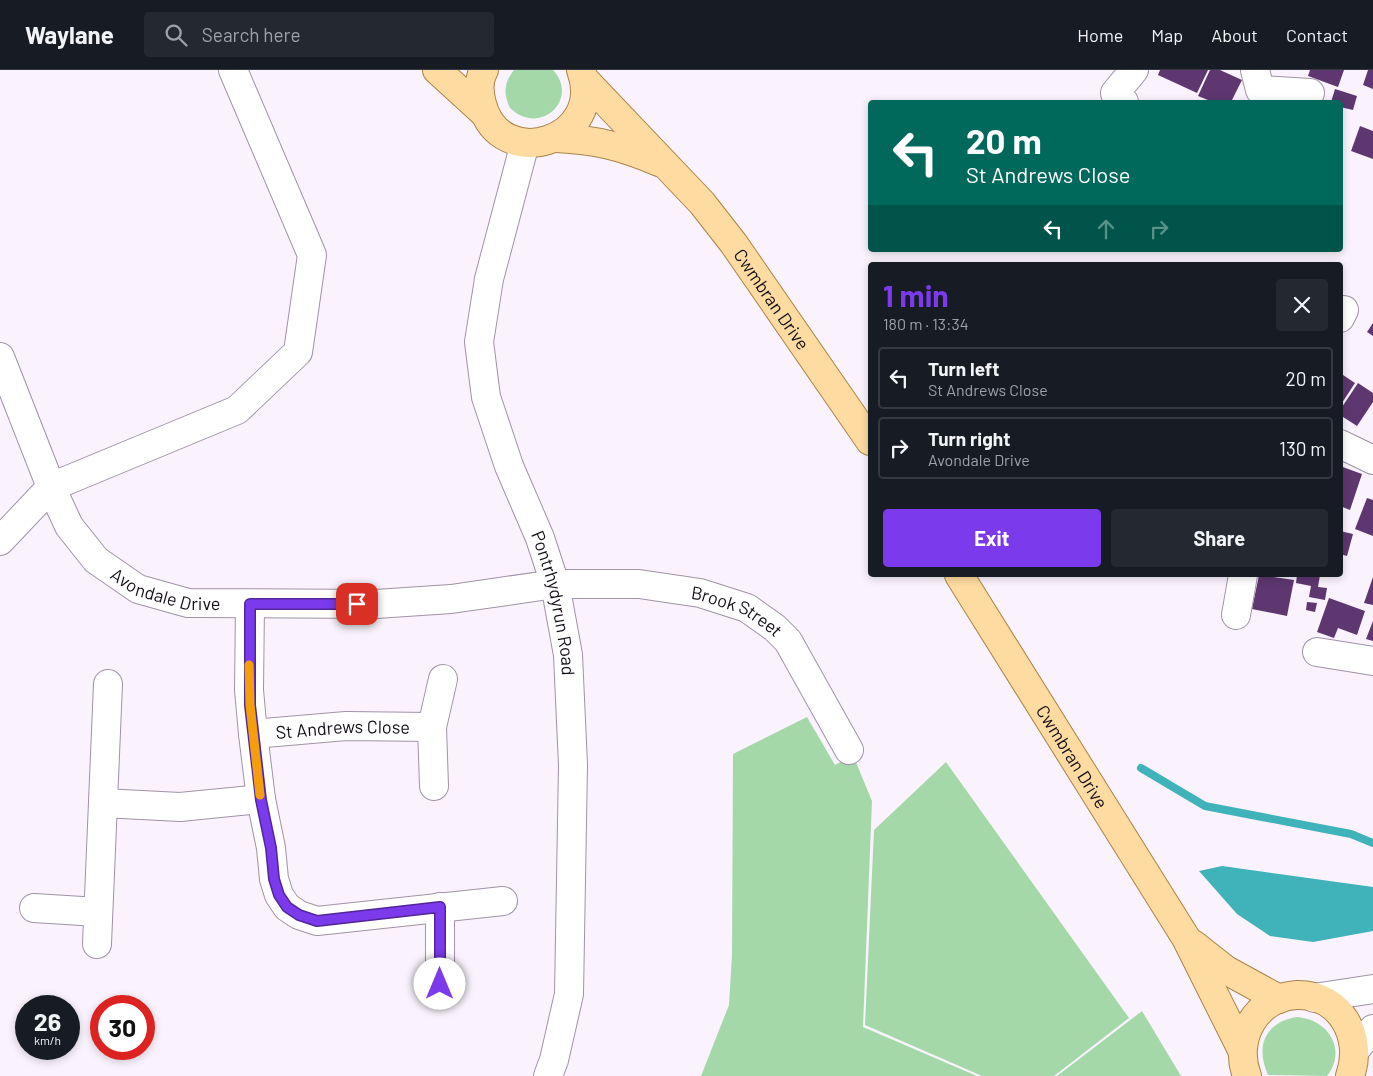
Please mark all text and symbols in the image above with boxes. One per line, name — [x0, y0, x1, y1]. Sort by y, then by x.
search box — [144, 12, 494, 57]
text: Waylane — [25, 20, 114, 49]
icon: search — [162, 21, 190, 49]
text: Search here — [202, 23, 301, 46]
text: Home — [1077, 24, 1123, 46]
text: Map — [1151, 24, 1183, 46]
text: About — [1211, 24, 1258, 46]
text: Contact — [1286, 24, 1348, 46]
text: 20 m — [966, 119, 1042, 161]
icon: left — [883, 120, 948, 185]
text: St Andrews Close — [966, 161, 1131, 187]
icon: left — [1039, 215, 1067, 243]
icon: ahead — [1092, 215, 1120, 243]
icon: right — [1145, 215, 1173, 243]
street label: Cwmbran Drive — [729, 244, 814, 354]
text: 1 min — [883, 277, 949, 313]
button: close — [1276, 279, 1328, 331]
text: 180 m · 13:34 — [883, 314, 969, 333]
text: Turn left — [928, 357, 999, 380]
icon: left — [885, 364, 913, 392]
text: 20 m — [1286, 367, 1326, 390]
text: St Andrews Close — [928, 380, 1048, 399]
text: Turn right — [928, 427, 1010, 450]
icon: right — [885, 434, 913, 462]
text: 130 m — [1279, 437, 1326, 460]
text: Avondale Drive — [928, 450, 1030, 469]
button: Exit — [883, 509, 1101, 567]
button: Share — [1111, 509, 1328, 567]
street label: Pontrhydyrun Road — [527, 527, 580, 676]
street label: Avondale Drive — [107, 563, 220, 614]
street label: Brook Street — [690, 581, 788, 641]
pin — [336, 583, 378, 625]
icon: arrive — [343, 590, 371, 618]
street label: Cwmbran Drive — [1032, 701, 1113, 812]
street label: St Andrews Close — [275, 715, 410, 743]
position arrow — [413, 957, 465, 1009]
speed limit sign: 30 — [90, 995, 155, 1060]
text: 26 — [34, 1006, 61, 1036]
text: km/h — [34, 1033, 61, 1047]

